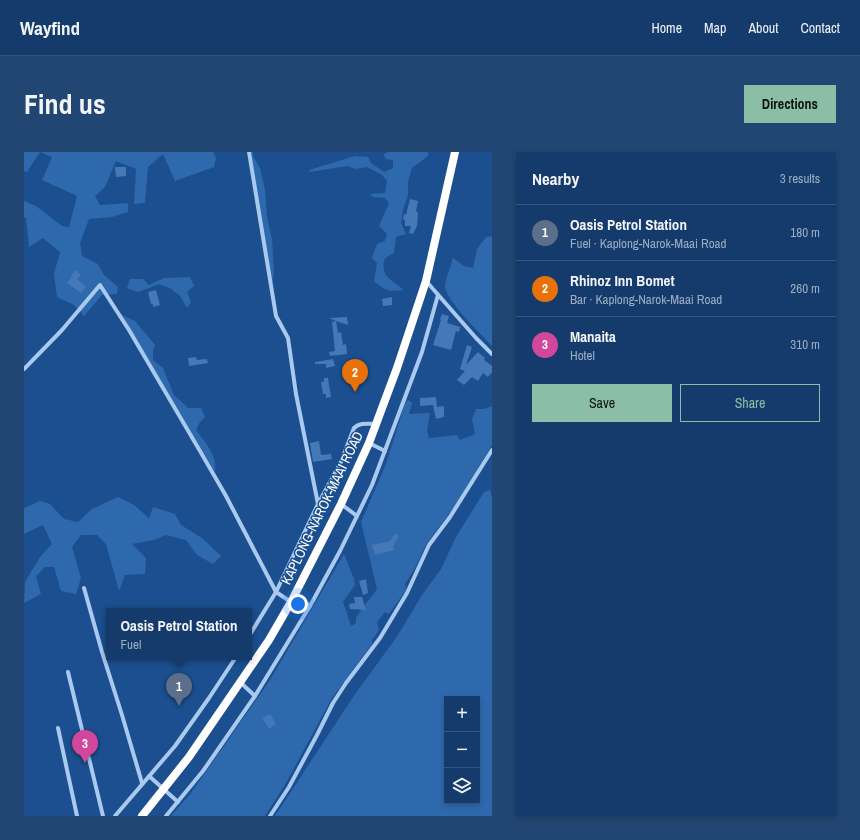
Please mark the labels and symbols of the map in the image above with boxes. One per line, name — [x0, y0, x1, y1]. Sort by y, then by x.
pin: 2 — [342, 359, 368, 392]
street label: KAPLONG-NAROK-MAAI ROAD — [277, 428, 367, 588]
your location — [288, 594, 308, 614]
pin: 1 — [166, 673, 192, 706]
pin: 3 — [72, 730, 98, 763]

